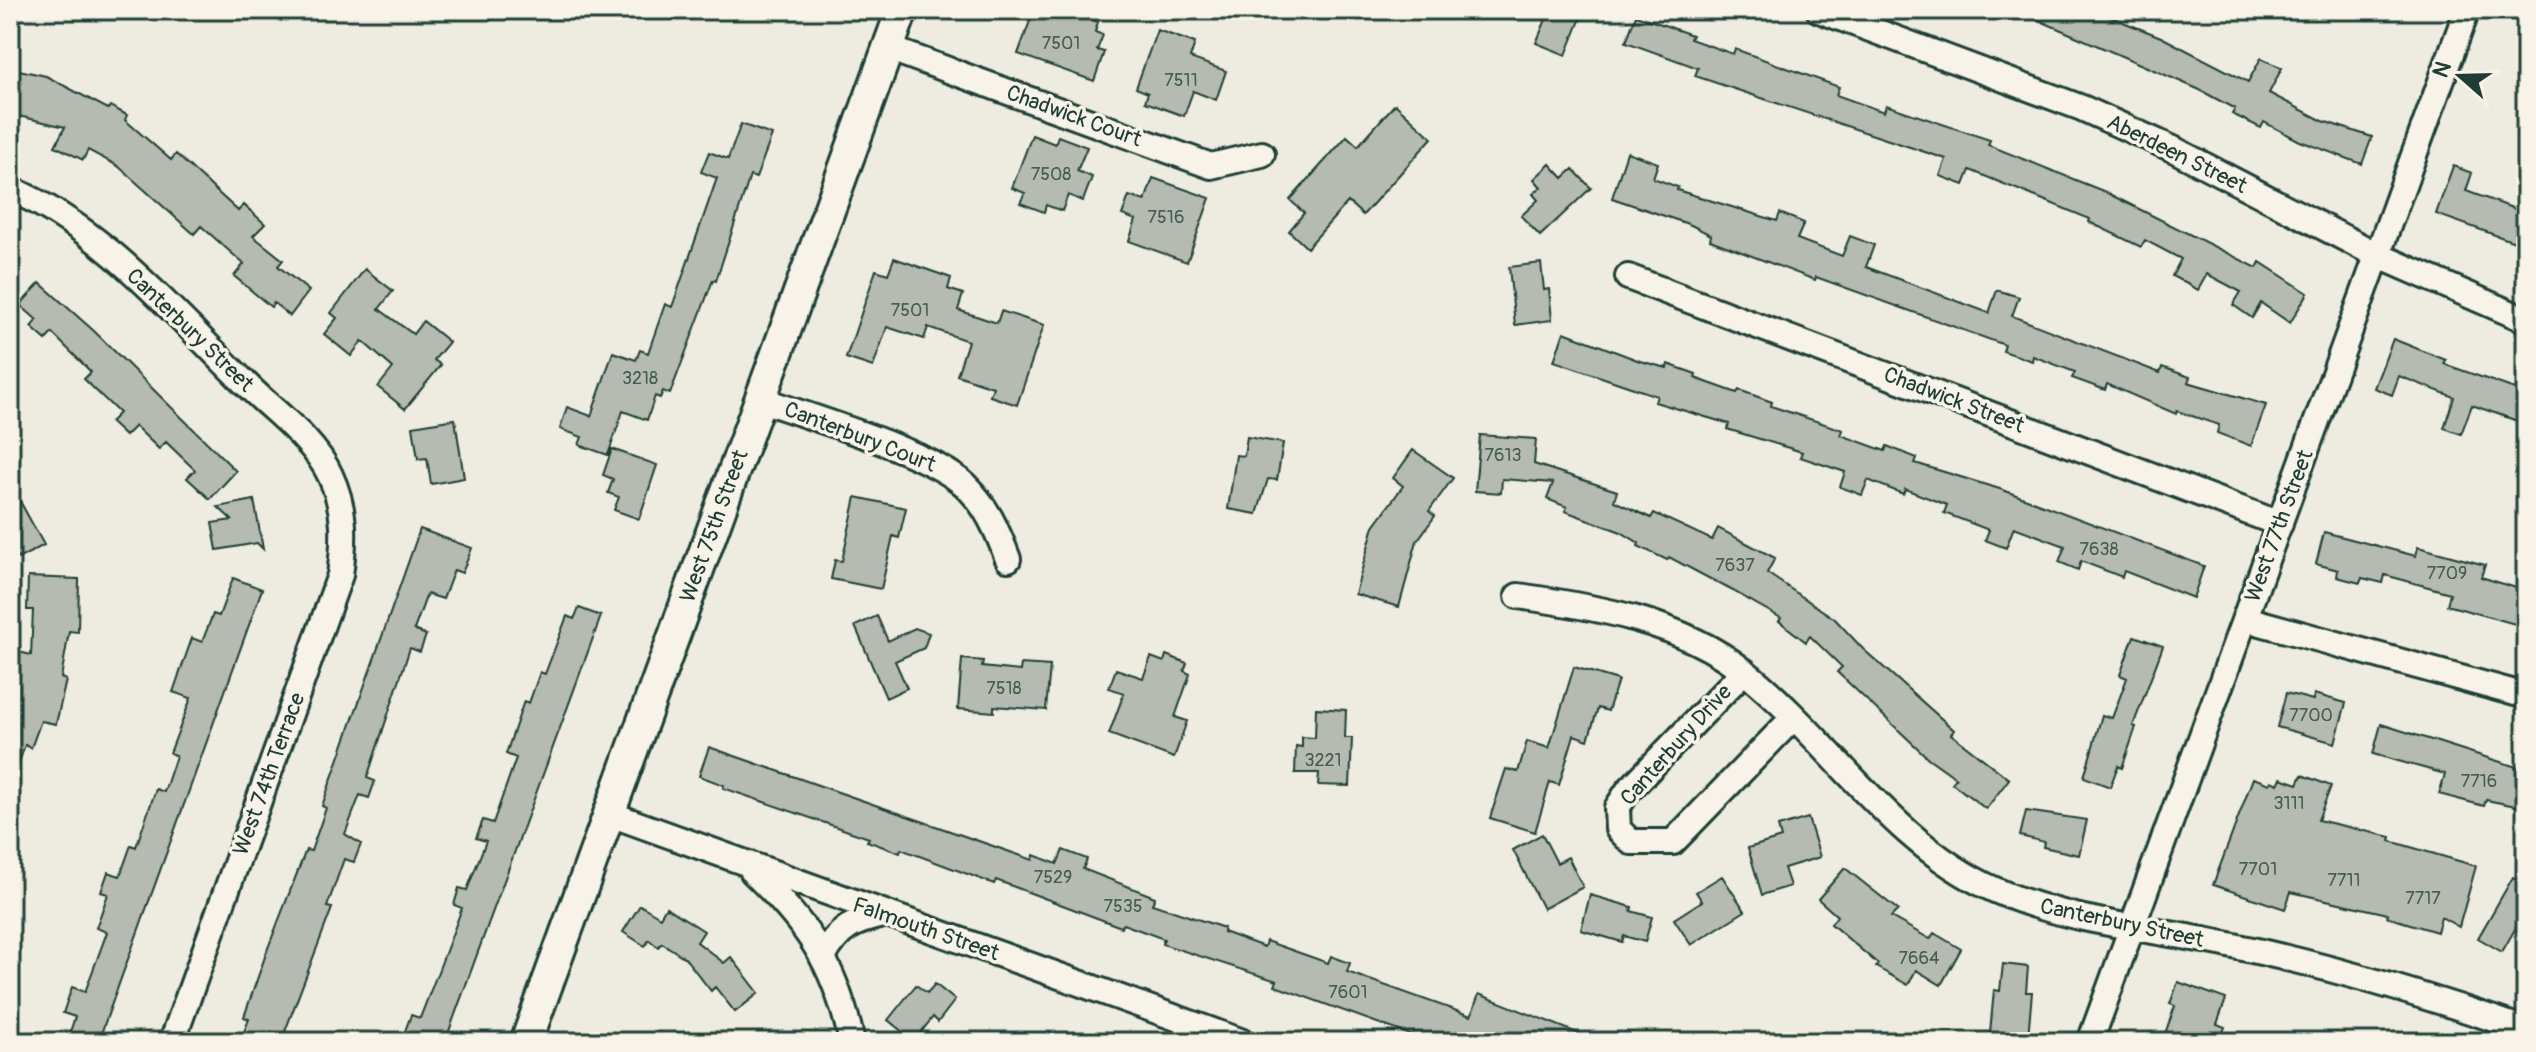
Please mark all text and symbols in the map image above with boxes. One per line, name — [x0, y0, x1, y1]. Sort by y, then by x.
house number: 7501 — [1042, 32, 1080, 55]
north arrow — [2420, 36, 2500, 116]
text: N — [2426, 58, 2458, 81]
house number: 7511 — [1164, 69, 1198, 92]
street label: Chadwick Court — [1003, 79, 1146, 153]
street label: Aberdeen Street — [2102, 108, 2252, 200]
house number: 7508 — [1031, 163, 1071, 186]
house number: 7516 — [1148, 206, 1184, 229]
street label: Canterbury Street — [120, 262, 260, 398]
house number: 7501 — [891, 299, 929, 322]
street label: Chadwick Street — [1880, 360, 2028, 440]
house number: 3218 — [622, 367, 658, 390]
street label: Canterbury Court — [780, 395, 940, 479]
house number: 7613 — [1484, 444, 1522, 467]
street label: West 75th Street — [673, 446, 755, 606]
street label: West 77th Street — [2238, 446, 2320, 606]
house number: 7638 — [2079, 538, 2119, 561]
house number: 7637 — [1715, 554, 1755, 577]
house number: 7709 — [2427, 562, 2467, 585]
house number: 7518 — [986, 677, 1022, 700]
street label: Canterbury Drive — [1614, 678, 1738, 812]
street label: West 74th Terrace — [227, 689, 311, 859]
house number: 7700 — [2289, 704, 2333, 727]
house number: 3221 — [1304, 749, 1342, 772]
house number: 7716 — [2461, 770, 2497, 793]
house number: 3111 — [2273, 792, 2305, 815]
house number: 7701 — [2239, 858, 2277, 881]
house number: 7529 — [1034, 866, 1072, 889]
house number: 7711 — [2327, 869, 2361, 892]
house number: 7717 — [2405, 887, 2441, 910]
street label: Falmouth Street — [849, 891, 1003, 967]
street label: Canterbury Street — [2038, 892, 2206, 954]
house number: 7535 — [1103, 895, 1143, 918]
house number: 7664 — [1899, 947, 1940, 970]
house number: 7601 — [1328, 981, 1368, 1004]

